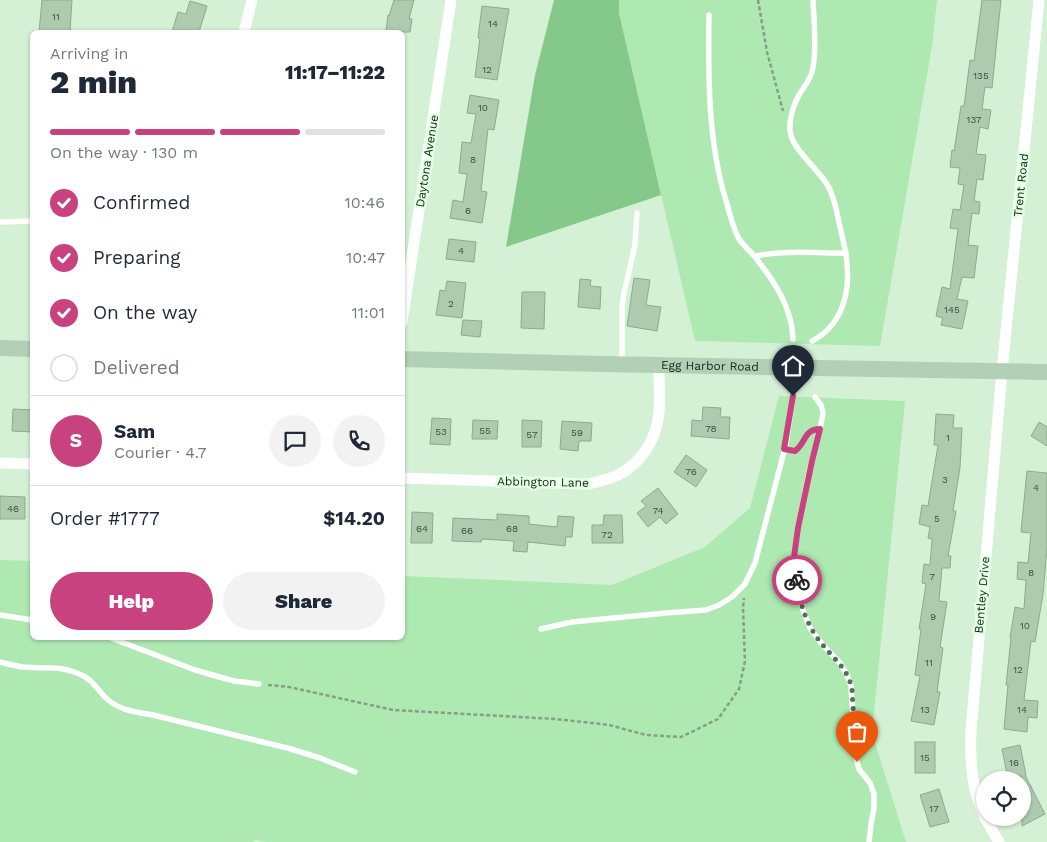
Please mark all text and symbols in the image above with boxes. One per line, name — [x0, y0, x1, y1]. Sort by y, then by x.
house number: 11 — [52, 11, 60, 22]
house number: 14 — [488, 18, 498, 29]
text: Arriving in — [50, 44, 128, 63]
text: 11:17–11:22 — [285, 61, 385, 84]
text: 2 min — [50, 63, 137, 101]
house number: 12 — [482, 64, 492, 75]
house number: 135 — [973, 70, 989, 81]
house number: 10 — [478, 102, 488, 113]
street label: Daytona Avenue — [413, 114, 441, 208]
house number: 137 — [967, 114, 982, 125]
text: On the way · 130 m — [50, 143, 198, 162]
street label: Trent Road — [1011, 153, 1031, 217]
house number: 8 — [470, 154, 476, 165]
icon: check — [50, 189, 78, 217]
text: Confirmed — [93, 191, 190, 214]
text: 10:46 — [345, 193, 385, 212]
house number: 6 — [465, 205, 471, 216]
icon: check — [50, 244, 78, 272]
house number: 4 — [458, 245, 464, 256]
text: Preparing — [93, 246, 180, 269]
text: 10:47 — [346, 248, 385, 267]
house number: 2 — [448, 298, 454, 309]
icon: check — [50, 299, 78, 327]
text: On the way — [93, 301, 197, 324]
text: 11:01 — [352, 303, 385, 322]
house number: 145 — [944, 304, 960, 315]
pin — [772, 345, 814, 396]
icon: home — [779, 352, 807, 380]
text: Delivered — [93, 356, 180, 379]
street label: Egg Harbor Road — [661, 358, 759, 374]
button: chat — [269, 415, 321, 467]
button: phone — [333, 415, 385, 467]
text: Sam — [114, 420, 155, 443]
house number: 78 — [705, 423, 717, 434]
house number: 55 — [479, 425, 491, 436]
house number: 53 — [435, 426, 447, 437]
house number: 59 — [571, 427, 583, 438]
text: S — [70, 429, 82, 452]
house number: 57 — [526, 429, 538, 440]
house number: 1 — [946, 432, 950, 443]
text: Courier · 4.7 — [114, 443, 207, 462]
house number: 76 — [685, 466, 697, 477]
street label: Abbington Lane — [497, 474, 589, 490]
house number: 3 — [942, 474, 948, 485]
house number: 4 — [1033, 482, 1039, 493]
house number: 46 — [7, 503, 19, 514]
house number: 74 — [652, 505, 664, 516]
text: Order #1777 — [50, 507, 160, 530]
text: $14.20 — [323, 507, 385, 530]
house number: 5 — [934, 513, 940, 524]
house number: 64 — [416, 523, 428, 534]
house number: 68 — [506, 523, 518, 534]
house number: 66 — [461, 525, 473, 536]
house number: 72 — [601, 529, 613, 540]
courier — [772, 555, 822, 605]
street label: Bentley Drive — [972, 556, 992, 634]
icon: bike — [783, 566, 811, 594]
house number: 8 — [1028, 567, 1034, 578]
house number: 7 — [929, 571, 935, 582]
button: Help — [50, 572, 213, 630]
button: Share — [223, 572, 385, 630]
house number: 9 — [930, 611, 936, 622]
house number: 10 — [1020, 620, 1030, 631]
house number: 11 — [925, 657, 933, 668]
house number: 12 — [1013, 664, 1023, 675]
house number: 13 — [920, 704, 930, 715]
house number: 14 — [1017, 704, 1027, 715]
pin — [836, 711, 878, 762]
icon: bag — [843, 718, 871, 746]
house number: 15 — [920, 752, 930, 763]
house number: 16 — [1009, 757, 1019, 768]
map controls — [976, 771, 1031, 826]
button: locate — [976, 771, 1031, 826]
house number: 17 — [929, 803, 939, 814]

